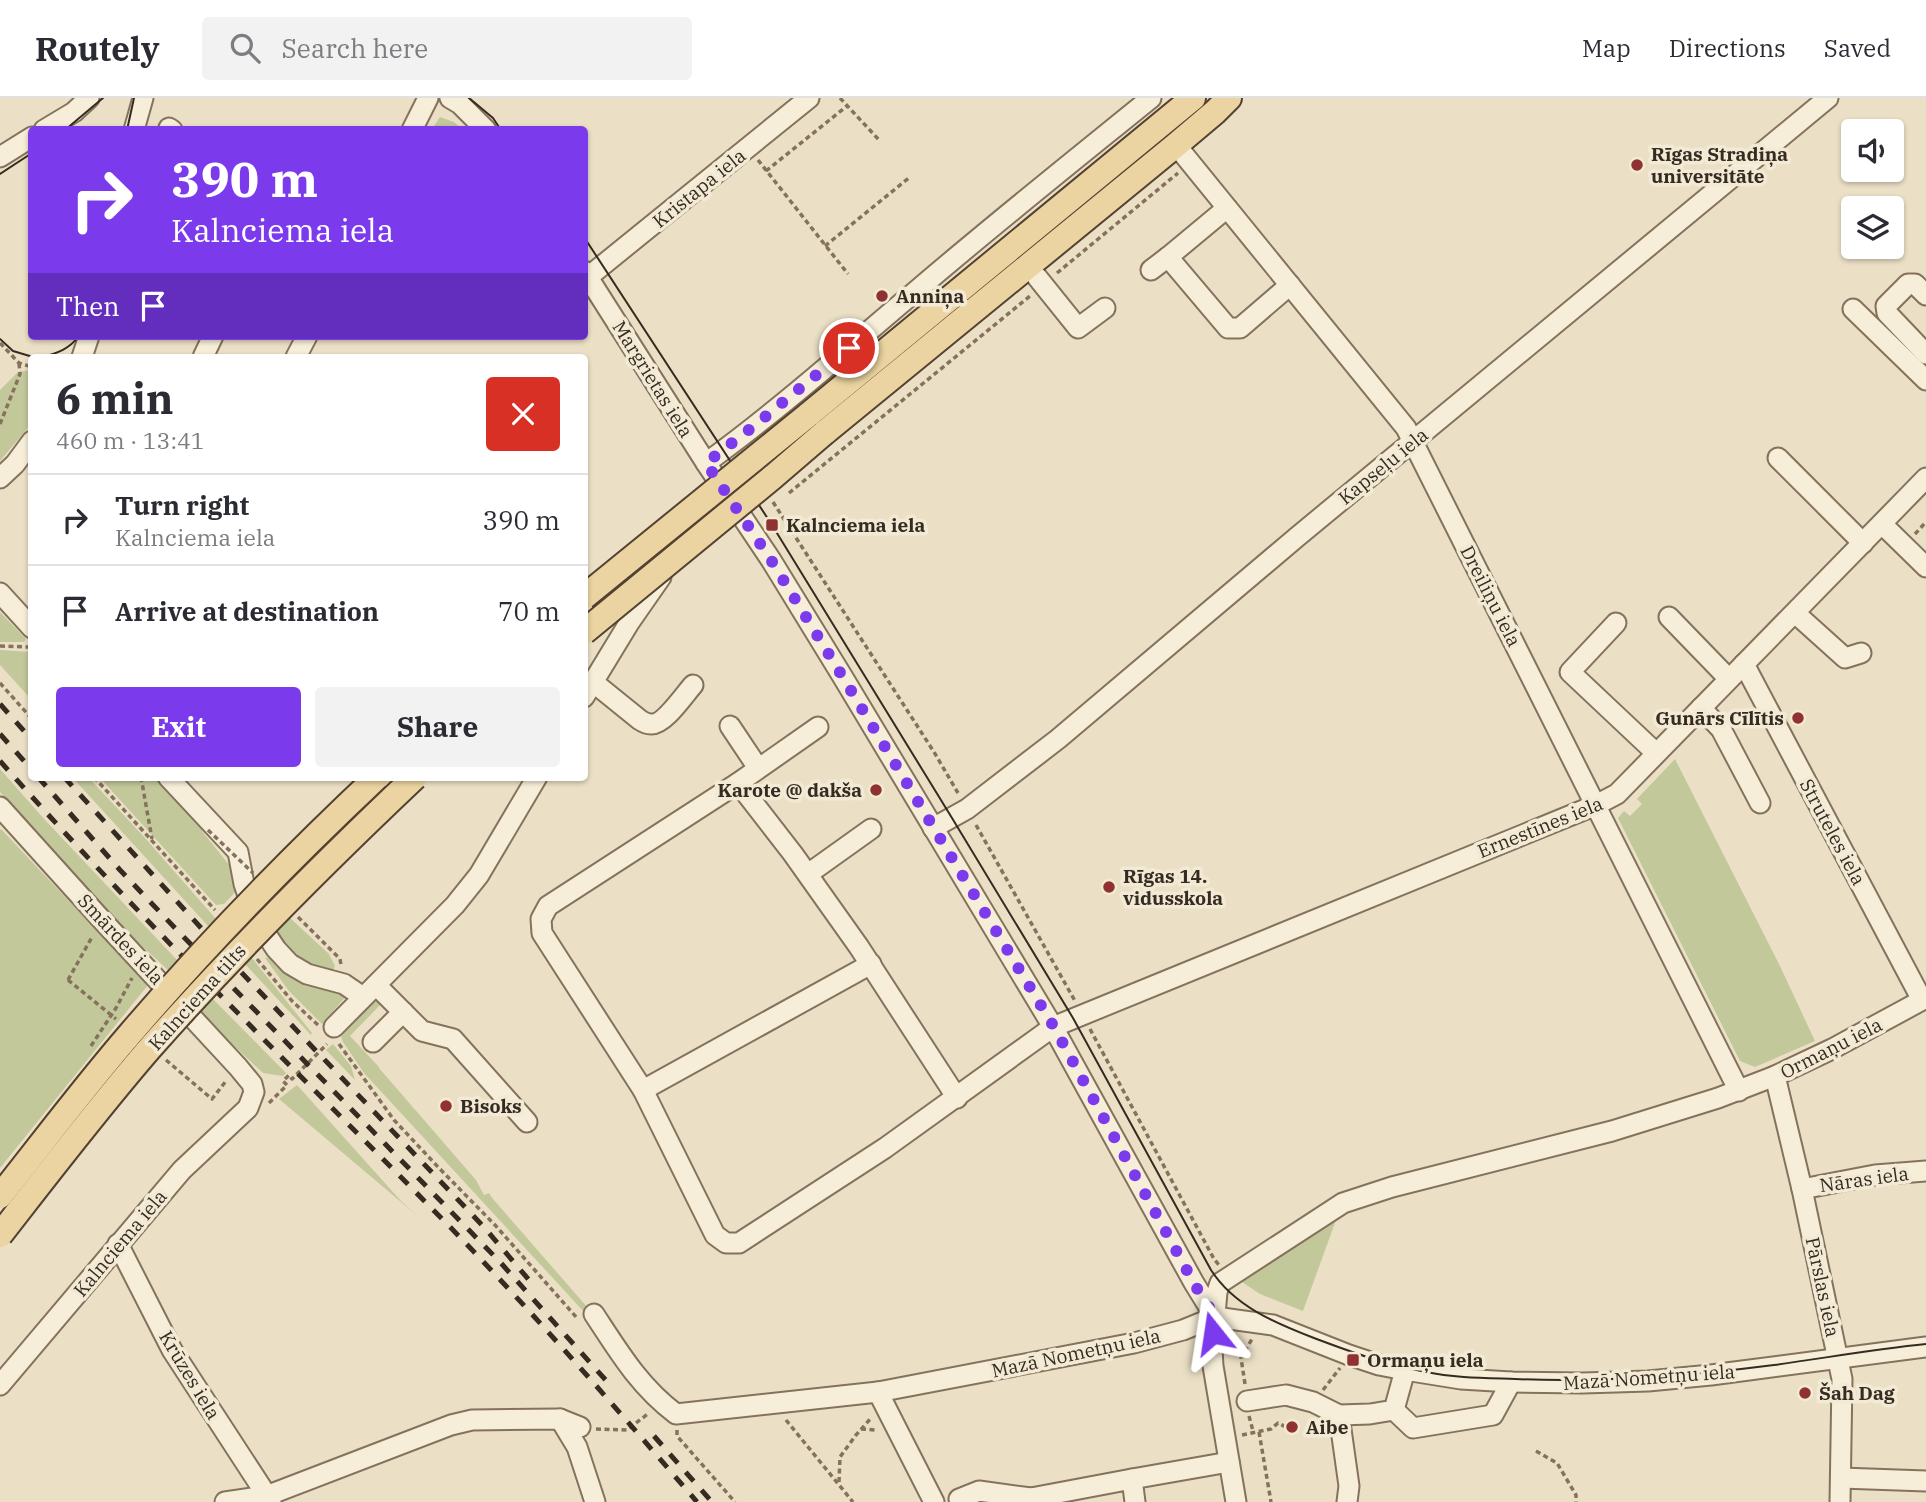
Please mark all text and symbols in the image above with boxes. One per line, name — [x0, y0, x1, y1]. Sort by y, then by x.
search box — [202, 17, 692, 80]
text: Routely — [35, 27, 160, 70]
icon: search — [226, 29, 264, 67]
text: Search here — [282, 31, 428, 65]
text: Map — [1582, 32, 1631, 64]
text: Directions — [1669, 32, 1786, 64]
text: Saved — [1824, 32, 1891, 64]
map controls — [1841, 119, 1904, 259]
button: sound — [1841, 119, 1904, 182]
place label: Rīgas Stradiņa universitāte — [1651, 142, 1788, 188]
street label: Kristapa iela — [648, 143, 750, 233]
text: 390 m — [171, 147, 318, 210]
icon: right — [56, 154, 147, 245]
marker: Rīgas Stradiņa universitāte — [1629, 157, 1645, 173]
button: layers — [1841, 196, 1904, 259]
text: Kalnciema iela — [171, 209, 394, 251]
place label: Anniņa — [896, 284, 964, 309]
icon: arrive — [134, 287, 172, 325]
marker: Anniņa — [874, 288, 890, 304]
text: Then — [56, 289, 120, 323]
street label: Margrietas iela — [608, 316, 698, 442]
pin — [819, 318, 879, 378]
icon: arrive — [830, 329, 868, 367]
text: 6 min — [56, 371, 174, 426]
button: close — [486, 377, 560, 451]
street label: Kapseļu iela — [1333, 422, 1433, 510]
text: 460 m · 13:41 — [56, 425, 205, 455]
text: Turn right — [115, 488, 249, 522]
icon: right — [56, 501, 94, 539]
text: 390 m — [482, 503, 560, 537]
place label: Kalnciema iela — [786, 513, 925, 537]
marker: Kalnciema iela — [764, 517, 780, 533]
text: Kalnciema iela — [115, 522, 275, 552]
street label: Dreiliņu iela — [1455, 541, 1527, 651]
icon: arrive — [56, 592, 94, 630]
text: Arrive at destination — [115, 594, 379, 628]
text: 70 m — [498, 594, 560, 628]
button: Exit — [56, 687, 301, 767]
button: Share — [315, 687, 560, 767]
place label: Gunārs Cīlītis — [1655, 706, 1784, 730]
marker: Gunārs Cīlītis — [1790, 710, 1806, 726]
street label: Struteles iela — [1795, 775, 1871, 889]
place label: Karote @ dakša — [717, 778, 862, 802]
marker: Karote @ dakša — [868, 782, 884, 798]
street label: Ernestīnes iela — [1474, 791, 1606, 863]
place label: Rīgas 14. vidusskola — [1123, 864, 1223, 910]
marker: Rīgas 14. vidusskola — [1101, 879, 1117, 895]
street label: Smārdes iela — [73, 888, 169, 990]
street label: Kalnciema tilts — [143, 939, 251, 1055]
street label: Ormaņu iela — [1776, 1012, 1886, 1084]
place label: Bisoks — [460, 1094, 522, 1118]
marker: Bisoks — [438, 1098, 454, 1114]
street label: Nāras iela — [1818, 1161, 1910, 1197]
street label: Kalnciema iela — [68, 1185, 172, 1301]
street label: Pārslas iela — [1801, 1235, 1845, 1339]
position arrow — [1176, 1296, 1250, 1370]
street label: Mazā Nometņu iela — [989, 1323, 1163, 1383]
street label: Krūzes iela — [154, 1326, 226, 1424]
place label: Ormaņu iela — [1367, 1348, 1484, 1373]
marker: Ormaņu iela — [1345, 1352, 1361, 1368]
street label: Mazā Nometņu iela — [1562, 1359, 1736, 1395]
place label: Šah Dag — [1819, 1381, 1895, 1405]
marker: Šah Dag — [1797, 1385, 1813, 1401]
place label: Aibe — [1306, 1415, 1349, 1439]
marker: Aibe — [1284, 1419, 1300, 1435]

